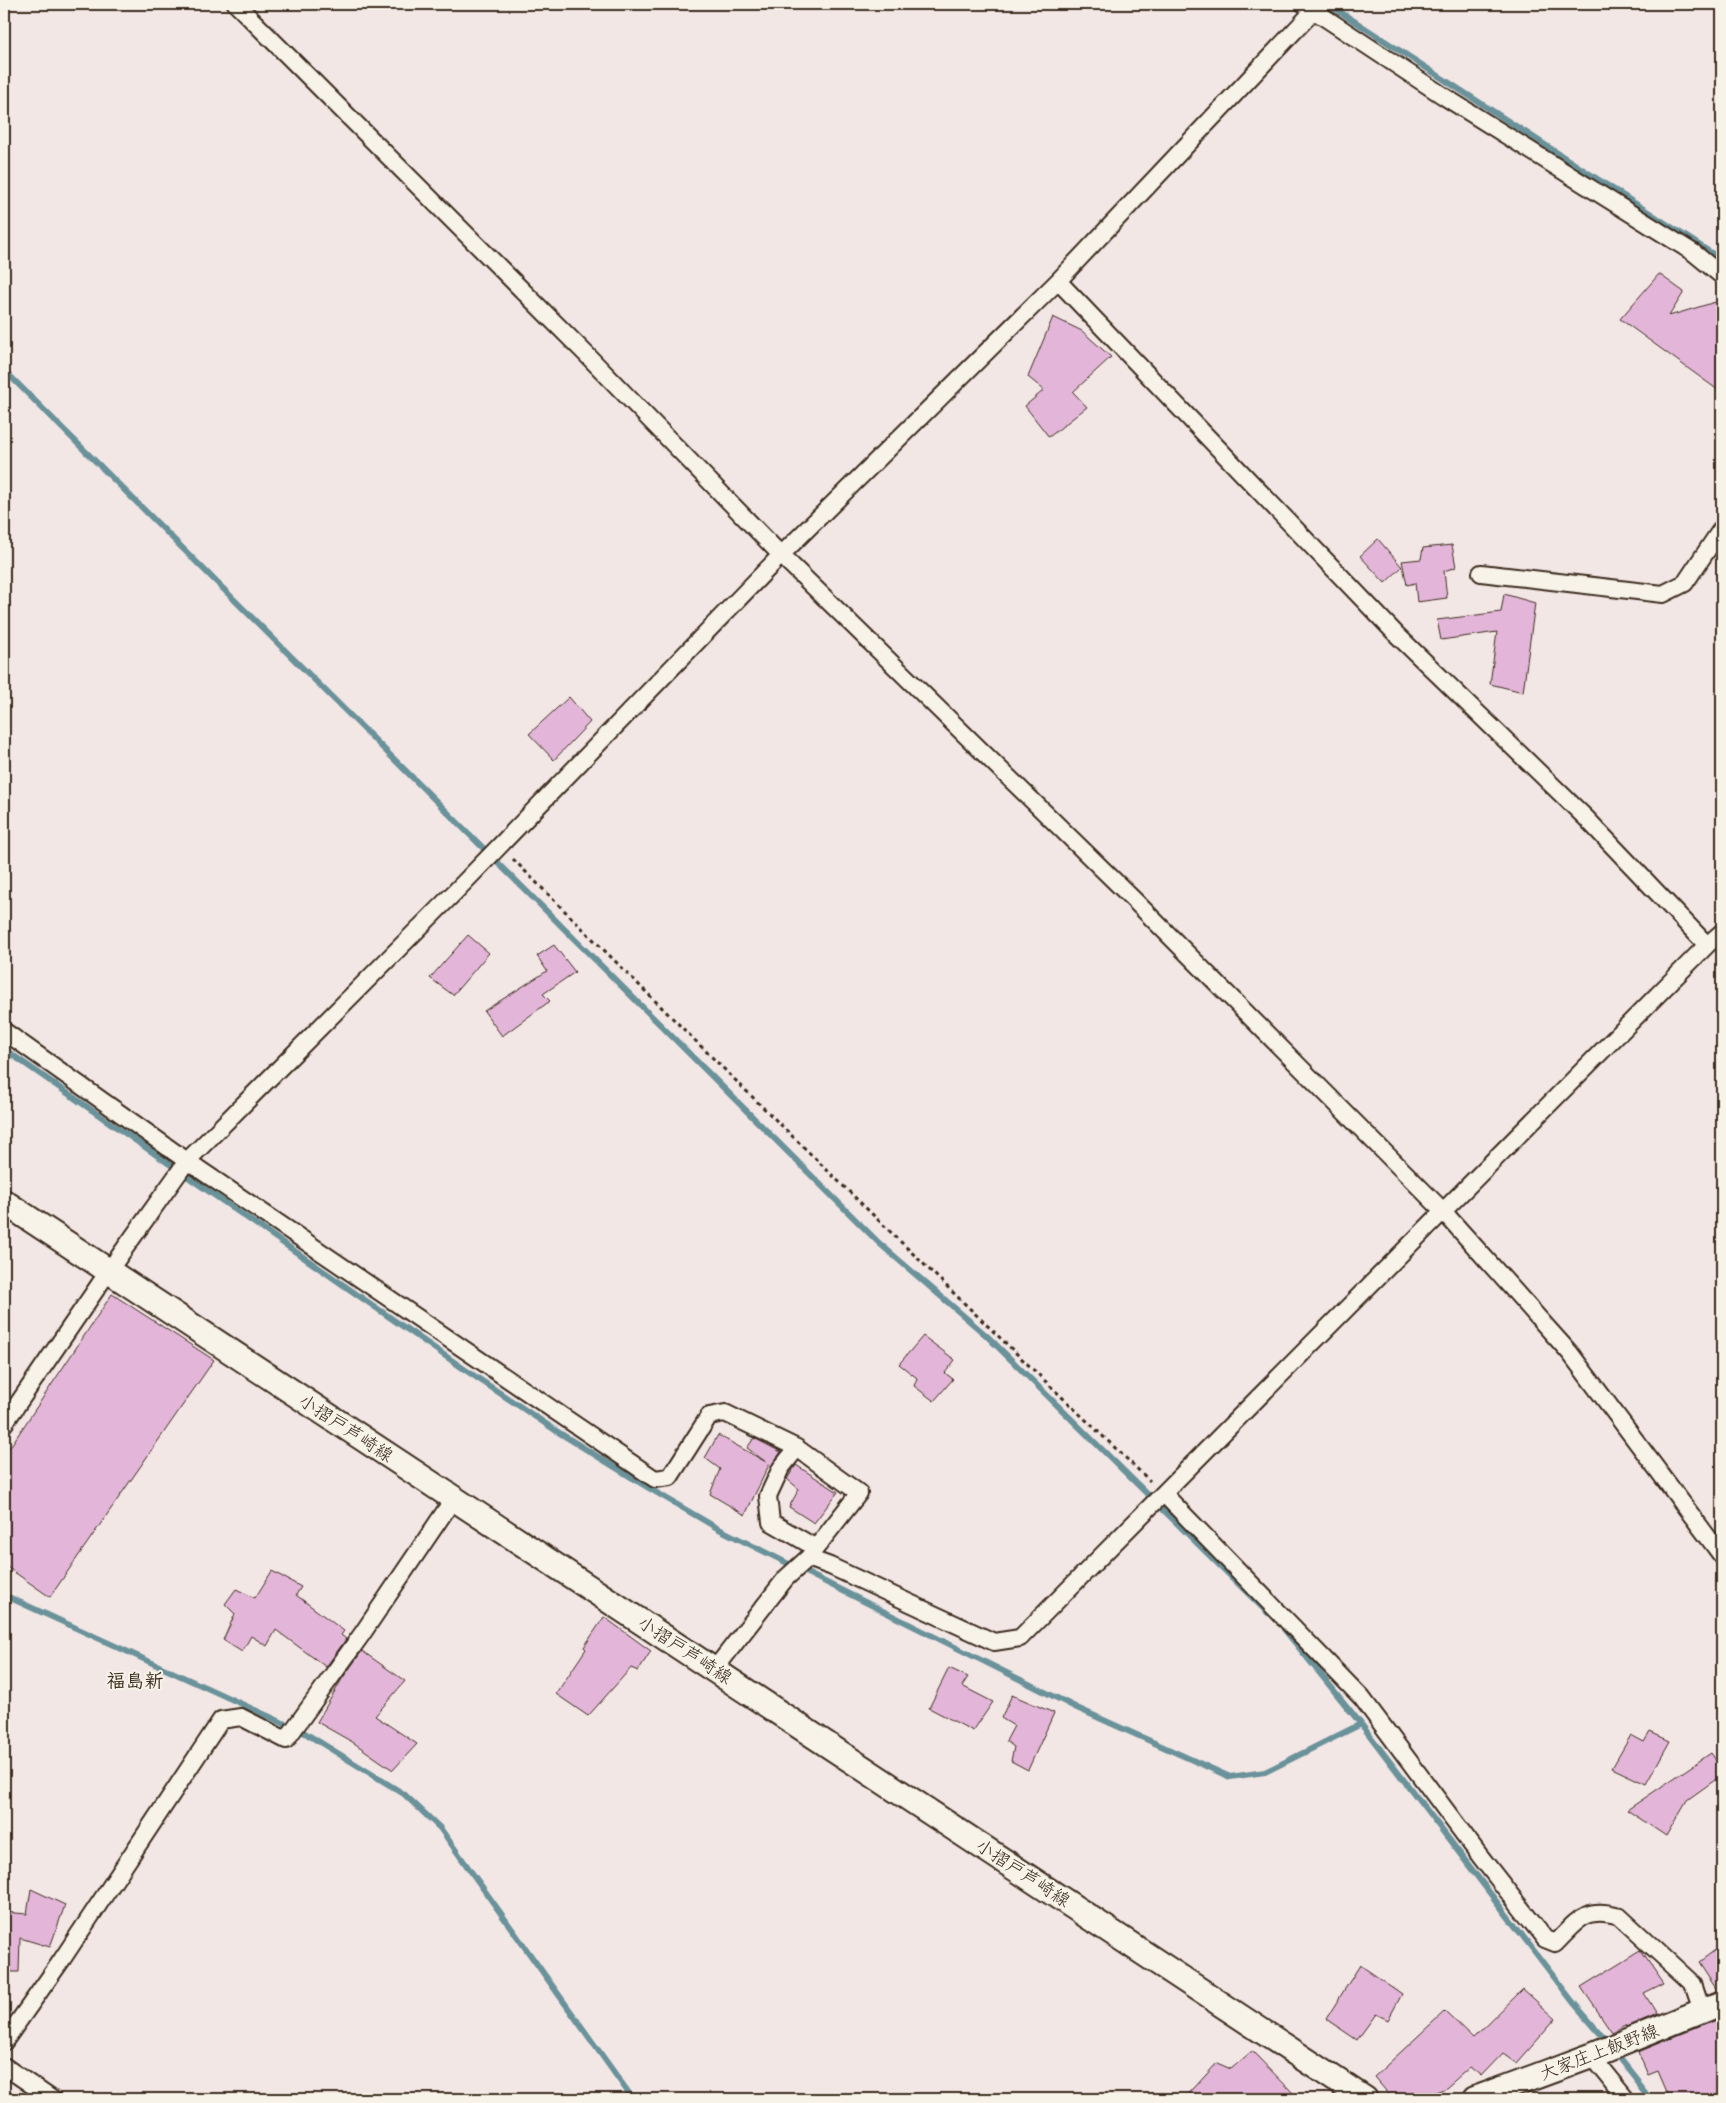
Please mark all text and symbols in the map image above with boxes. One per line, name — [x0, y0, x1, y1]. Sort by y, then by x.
street label: 小摺戸芦崎線 — [295, 1390, 397, 1467]
street label: 小摺戸芦崎線 — [634, 1612, 736, 1689]
district label: 福島新 — [106, 1670, 164, 1693]
street label: 小摺戸芦崎線 — [972, 1835, 1074, 1912]
street label: 大家庄上飯野線 — [1537, 2020, 1662, 2085]

